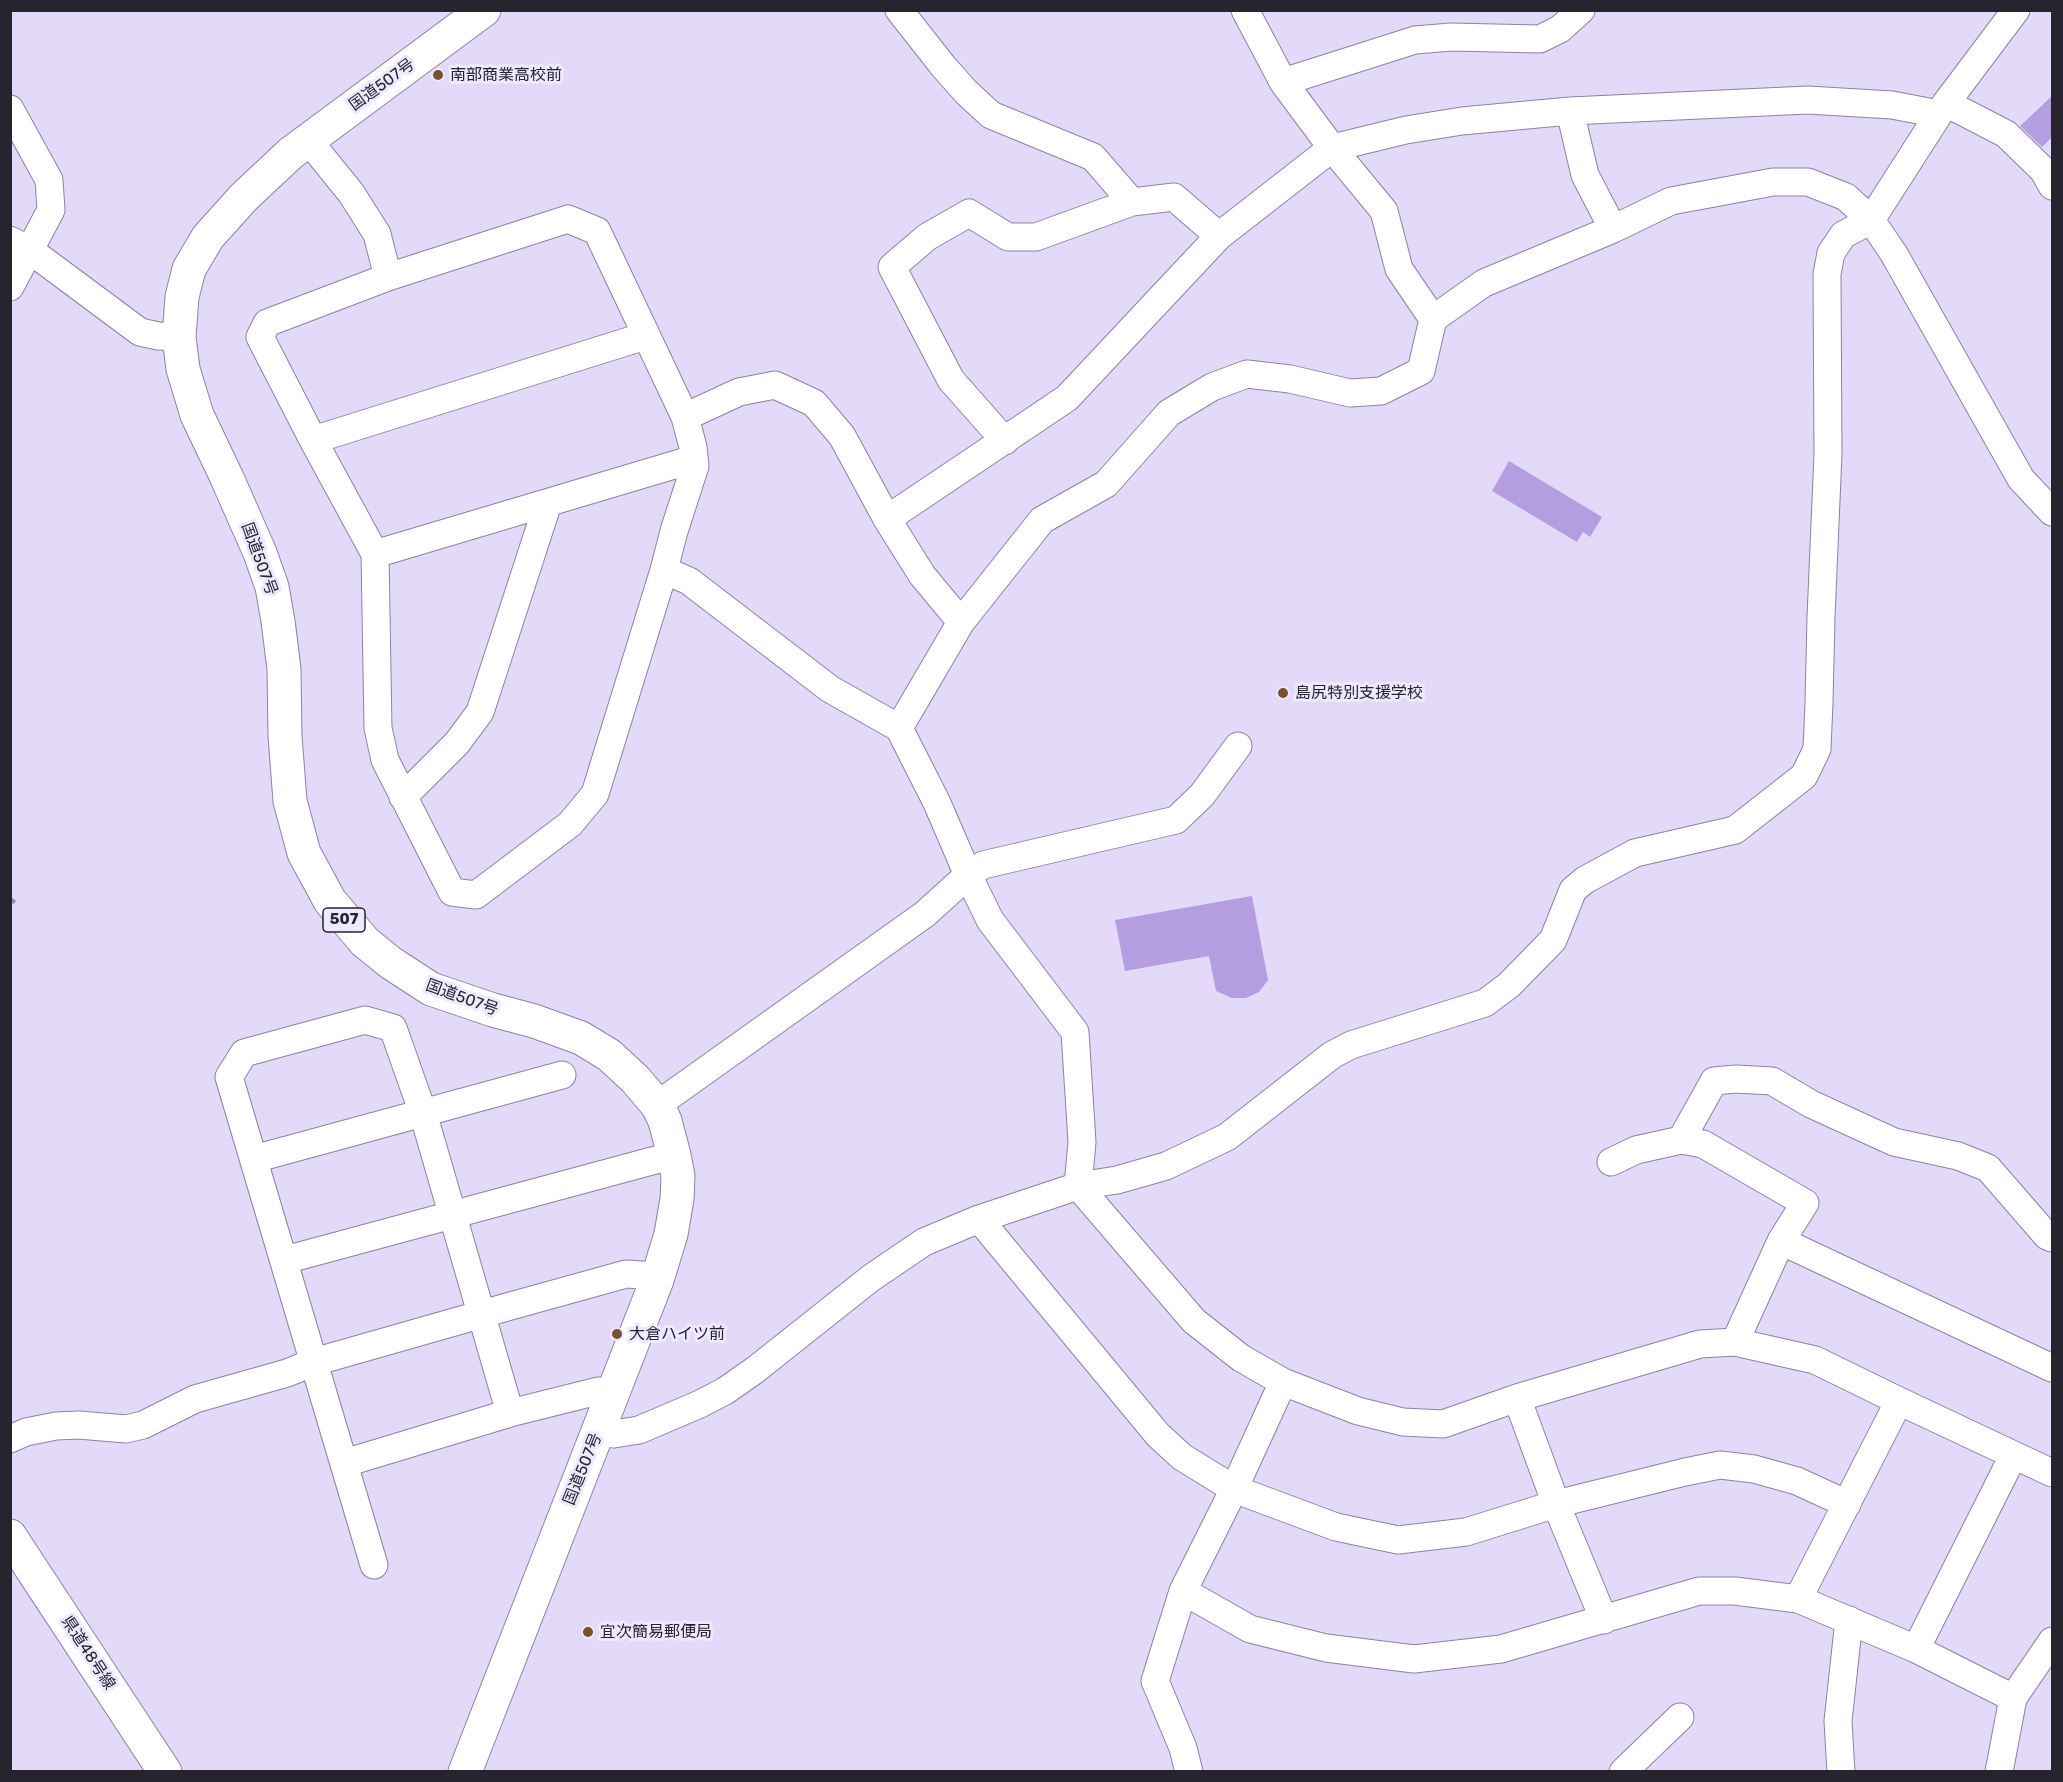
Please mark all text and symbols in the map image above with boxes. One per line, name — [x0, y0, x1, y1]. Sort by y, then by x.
street label: 国道507号 — [346, 55, 418, 115]
place label: 南部商業高校前 — [450, 65, 562, 85]
marker: 南部商業高校前 — [431, 68, 445, 82]
street label: 国道507号 — [237, 520, 281, 598]
place label: 島尻特別支援学校 — [1295, 683, 1423, 703]
marker: 島尻特別支援学校 — [1276, 686, 1290, 700]
road number: 507 — [323, 908, 365, 932]
street label: 国道507号 — [423, 976, 501, 1020]
place label: 大倉ハイツ前 — [629, 1324, 725, 1344]
marker: 大倉ハイツ前 — [610, 1327, 624, 1341]
street label: 国道507号 — [560, 1430, 606, 1508]
street label: 県道48号線 — [57, 1613, 119, 1693]
place label: 宜次簡易郵便局 — [600, 1622, 712, 1642]
marker: 宜次簡易郵便局 — [581, 1625, 595, 1639]

